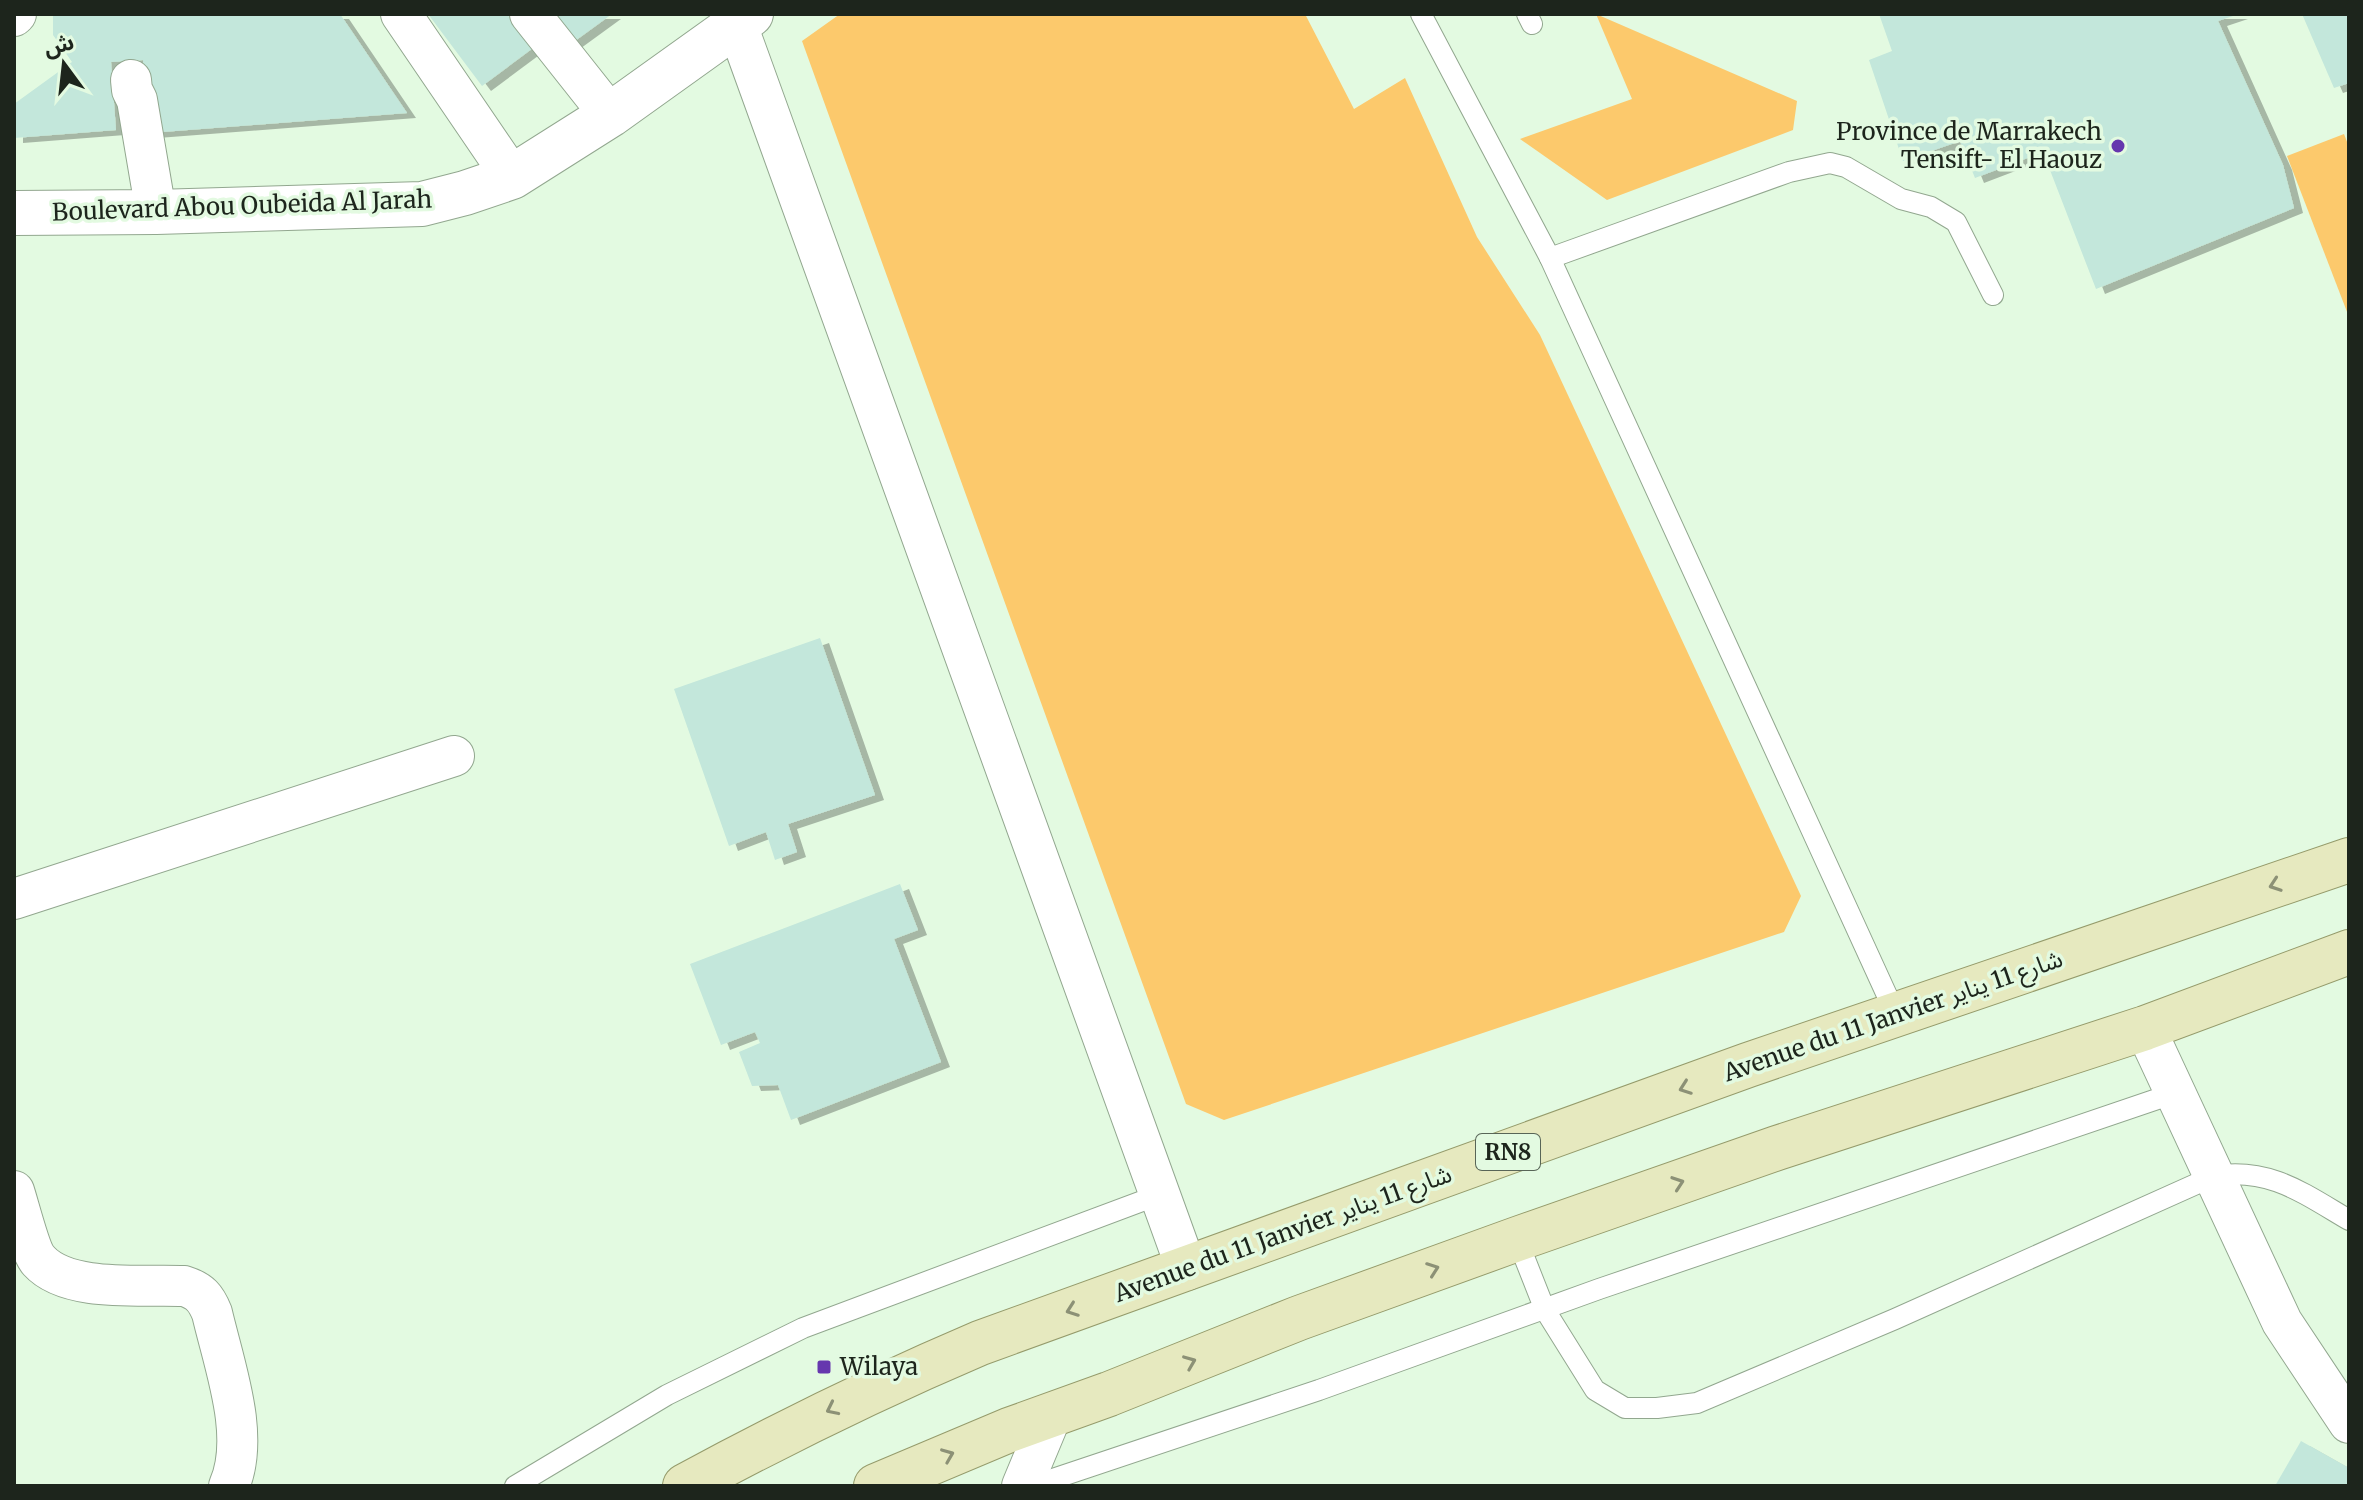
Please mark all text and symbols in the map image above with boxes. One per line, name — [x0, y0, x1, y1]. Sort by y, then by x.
north arrow — [24, 24, 104, 104]
text: ش — [41, 27, 77, 62]
place label: Province de Marrakech Tensift- El Haouz — [1836, 116, 2102, 175]
marker: Province de Marrakech Tensift- El Haouz — [2109, 137, 2127, 155]
street label: Boulevard Abou Oubeida Al Jarah — [51, 183, 433, 228]
one-way arrow — [2269, 876, 2283, 892]
street label: Avenue du 11 Janvier شارع 11 يناير — [1718, 943, 2067, 1090]
one-way arrow — [1679, 1078, 1693, 1095]
road number: RN8 — [1476, 1134, 1540, 1170]
street label: Avenue du 11 Janvier شارع 11 يناير — [1109, 1158, 1456, 1311]
one-way arrow — [1671, 1176, 1685, 1192]
one-way arrow — [1425, 1262, 1439, 1279]
one-way arrow — [1066, 1301, 1080, 1317]
place label: Wilaya — [839, 1351, 918, 1382]
one-way arrow — [1182, 1355, 1196, 1371]
marker: Wilaya — [815, 1358, 833, 1376]
one-way arrow — [826, 1399, 840, 1415]
one-way arrow — [940, 1448, 954, 1464]

